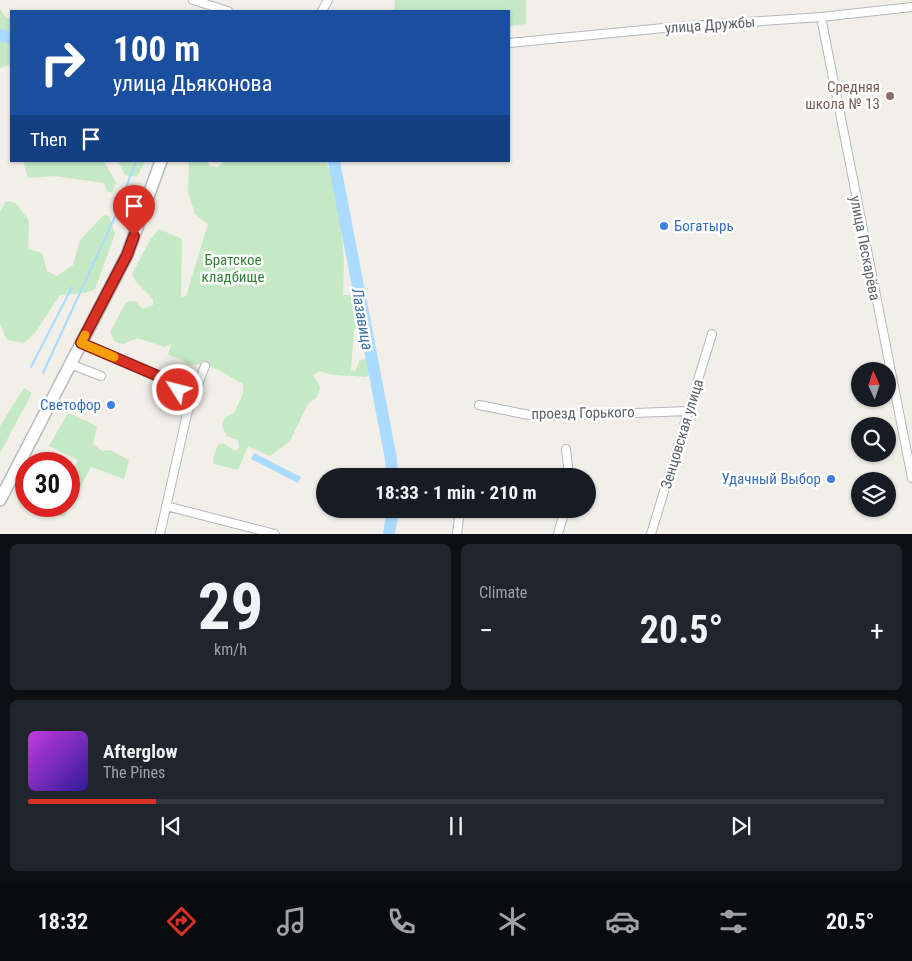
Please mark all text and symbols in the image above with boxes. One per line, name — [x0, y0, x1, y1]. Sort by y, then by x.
street label: улица Дружбы — [664, 13, 756, 37]
text: 100 m — [113, 29, 200, 70]
icon: right — [30, 30, 95, 95]
text: улица Дьяконова — [113, 71, 272, 96]
place label: Средняя школа № 13 — [805, 78, 880, 113]
marker: Средняя школа № 13 — [884, 90, 896, 102]
icon: arrive — [77, 125, 105, 153]
text: Then — [30, 128, 67, 151]
pin — [113, 185, 155, 236]
icon: arrive — [120, 192, 148, 220]
street label: улица Пескарёва — [846, 194, 884, 302]
place label: Богатырь — [674, 217, 734, 235]
marker: Богатырь — [658, 220, 670, 232]
park label: Братское кладбище — [202, 251, 264, 286]
water label: Лазавица — [348, 286, 377, 352]
north arrow — [851, 362, 896, 408]
map controls — [851, 362, 896, 517]
position arrow — [151, 363, 203, 415]
street label: Зенцовская улица — [657, 377, 707, 491]
place label: Светофор — [40, 396, 101, 414]
marker: Светофор — [105, 399, 117, 411]
street label: проезд Горького — [531, 403, 635, 423]
button: search — [851, 417, 896, 462]
speed limit sign: 30 — [15, 452, 80, 517]
place label: Удачный Выбор — [721, 470, 821, 488]
button: layers — [851, 472, 896, 517]
marker: Удачный Выбор — [825, 473, 837, 485]
text: 18:33 · 1 min · 210 m — [375, 481, 537, 504]
text: 29 — [198, 569, 263, 645]
text: Climate — [479, 583, 527, 602]
text: 20.5° — [640, 608, 723, 652]
text: − — [479, 614, 493, 647]
text: + — [870, 614, 884, 647]
text: km/h — [214, 640, 247, 659]
text: Afterglow — [103, 740, 177, 763]
text: The Pines — [103, 763, 165, 782]
icon: previous — [157, 812, 185, 840]
icon: pause — [442, 812, 470, 840]
icon: next — [727, 812, 755, 840]
icon: directions — [164, 904, 199, 939]
icon: music — [274, 904, 309, 939]
icon: phone — [384, 904, 419, 939]
icon: climate — [495, 904, 530, 939]
icon: car — [605, 904, 640, 939]
icon: filters — [716, 904, 751, 939]
text: 18:32 — [38, 909, 88, 934]
text: 20.5° — [826, 909, 874, 934]

